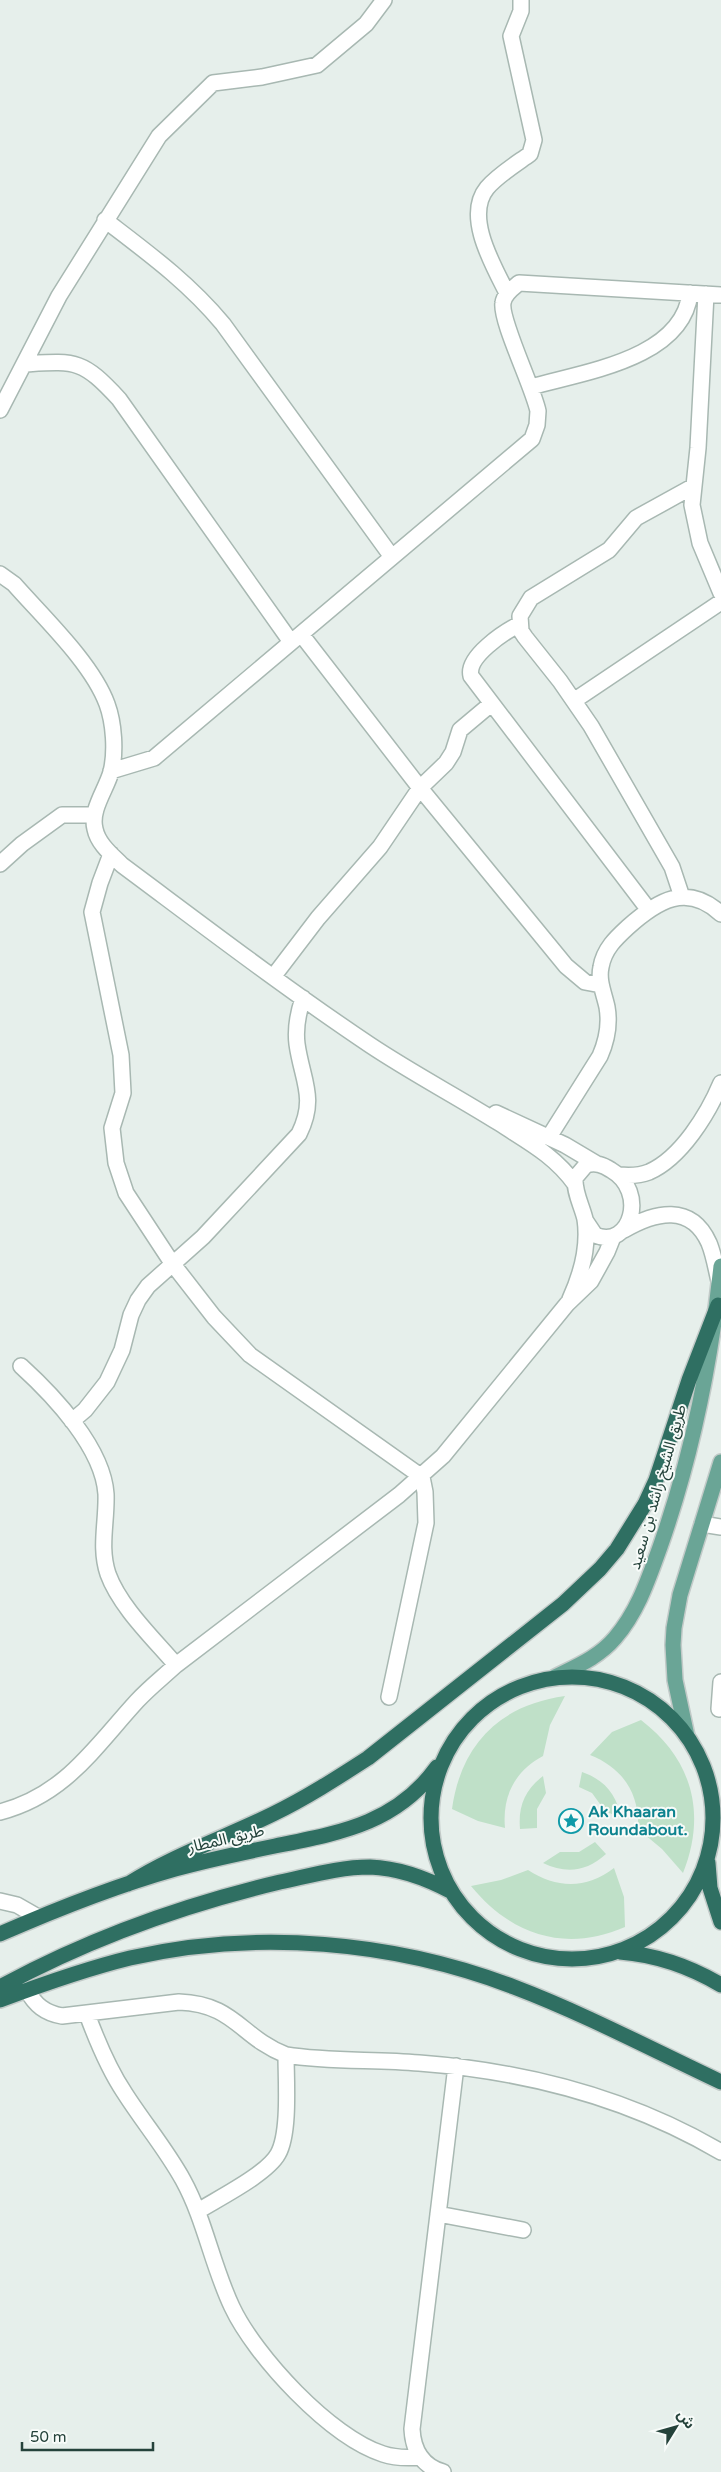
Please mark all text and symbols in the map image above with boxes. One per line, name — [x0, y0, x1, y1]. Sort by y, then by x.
street label: طريق الشيخ راشد بن سعيد — [625, 1402, 693, 1572]
place label: Ak Khaaran Roundabout. — [588, 1802, 688, 1840]
place icon: Ak Khaaran Roundabout. — [558, 1808, 584, 1834]
street label: طريق المطار — [185, 1820, 266, 1858]
north arrow — [651, 2402, 701, 2452]
text: ش — [673, 2407, 699, 2432]
scale bar — [22, 2420, 154, 2452]
text: 50 m — [30, 2428, 67, 2446]

